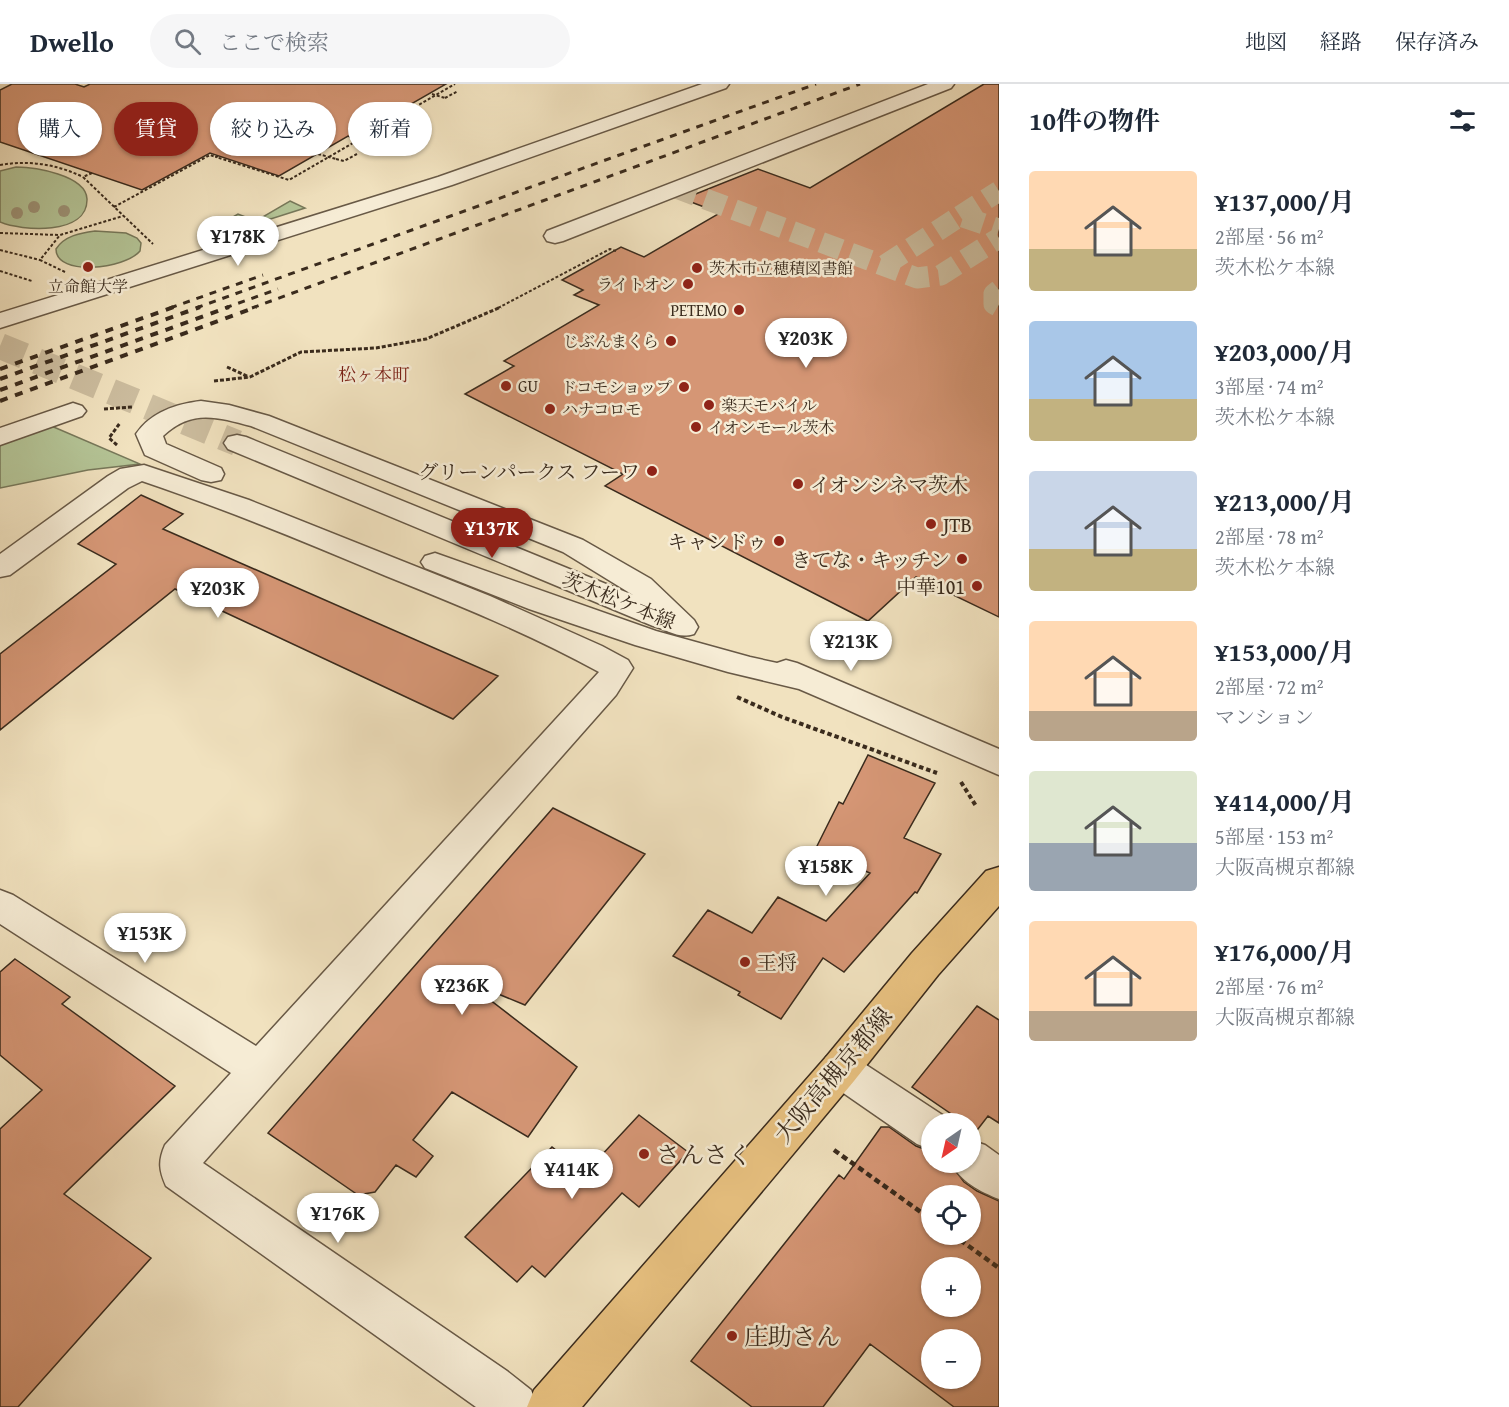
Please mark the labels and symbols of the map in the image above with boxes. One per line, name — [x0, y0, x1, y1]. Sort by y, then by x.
pin: ¥178K — [196, 216, 280, 267]
place label: 茨木市立穂積図書館 — [709, 256, 853, 280]
marker: 立命館大学 — [81, 260, 95, 274]
marker: 茨木市立穂積図書館 — [690, 261, 704, 275]
place label: ライトオン — [597, 272, 676, 296]
place label: 立命館大学 — [48, 274, 128, 298]
marker: ライトオン — [681, 277, 695, 291]
place label: PETEMO — [670, 298, 727, 322]
marker: PETEMO — [732, 303, 746, 317]
pin: ¥203K — [764, 318, 848, 369]
place label: じぶんまくら — [563, 329, 659, 353]
marker: じぶんまくら — [664, 334, 678, 348]
district label: 松ヶ本町 — [338, 361, 410, 388]
place label: GU — [518, 374, 538, 398]
place label: ドコモショップ — [561, 375, 672, 399]
marker: GU — [499, 379, 513, 393]
marker: ドコモショップ — [677, 380, 691, 394]
place label: 楽天モバイル — [721, 393, 817, 417]
place label: ハナコロモ — [562, 397, 641, 421]
marker: 楽天モバイル — [702, 398, 716, 412]
marker: ハナコロモ — [543, 402, 557, 416]
place label: イオンモール茨木 — [708, 415, 835, 439]
marker: イオンモール茨木 — [689, 420, 703, 434]
place label: グリーンパークス フーワ — [418, 457, 640, 486]
marker: グリーンパークス フーワ — [645, 464, 659, 478]
place label: イオンシネマ茨木 — [810, 470, 968, 499]
marker: イオンシネマ茨木 — [791, 477, 805, 491]
pin: ¥137K — [450, 508, 534, 559]
place label: JTB — [940, 510, 972, 539]
marker: JTB — [924, 517, 938, 531]
place label: キャンドゥ — [668, 527, 767, 556]
marker: キャンドゥ — [772, 534, 786, 548]
place label: きてな・キッチン — [791, 545, 950, 574]
marker: きてな・キッチン — [955, 552, 969, 566]
street label: 茨木松ケ本線 — [558, 564, 680, 636]
pin: ¥203K — [176, 568, 260, 619]
place label: 中華101 — [896, 572, 965, 601]
marker: 中華101 — [970, 579, 984, 593]
pin: ¥213K — [809, 621, 893, 672]
pin: ¥158K — [784, 846, 868, 897]
pin: ¥153K — [103, 913, 187, 964]
place label: 王将 — [757, 948, 797, 977]
marker: 王将 — [738, 955, 752, 969]
pin: ¥236K — [420, 965, 504, 1016]
street label: 大阪高槻京都線 — [766, 999, 900, 1151]
north arrow — [921, 1113, 981, 1173]
place label: さんさく — [656, 1137, 752, 1172]
marker: さんさく — [637, 1147, 651, 1161]
pin: ¥414K — [530, 1149, 614, 1200]
pin: ¥176K — [296, 1193, 380, 1244]
place label: 庄助さん — [744, 1319, 840, 1354]
marker: 庄助さん — [725, 1329, 739, 1343]

